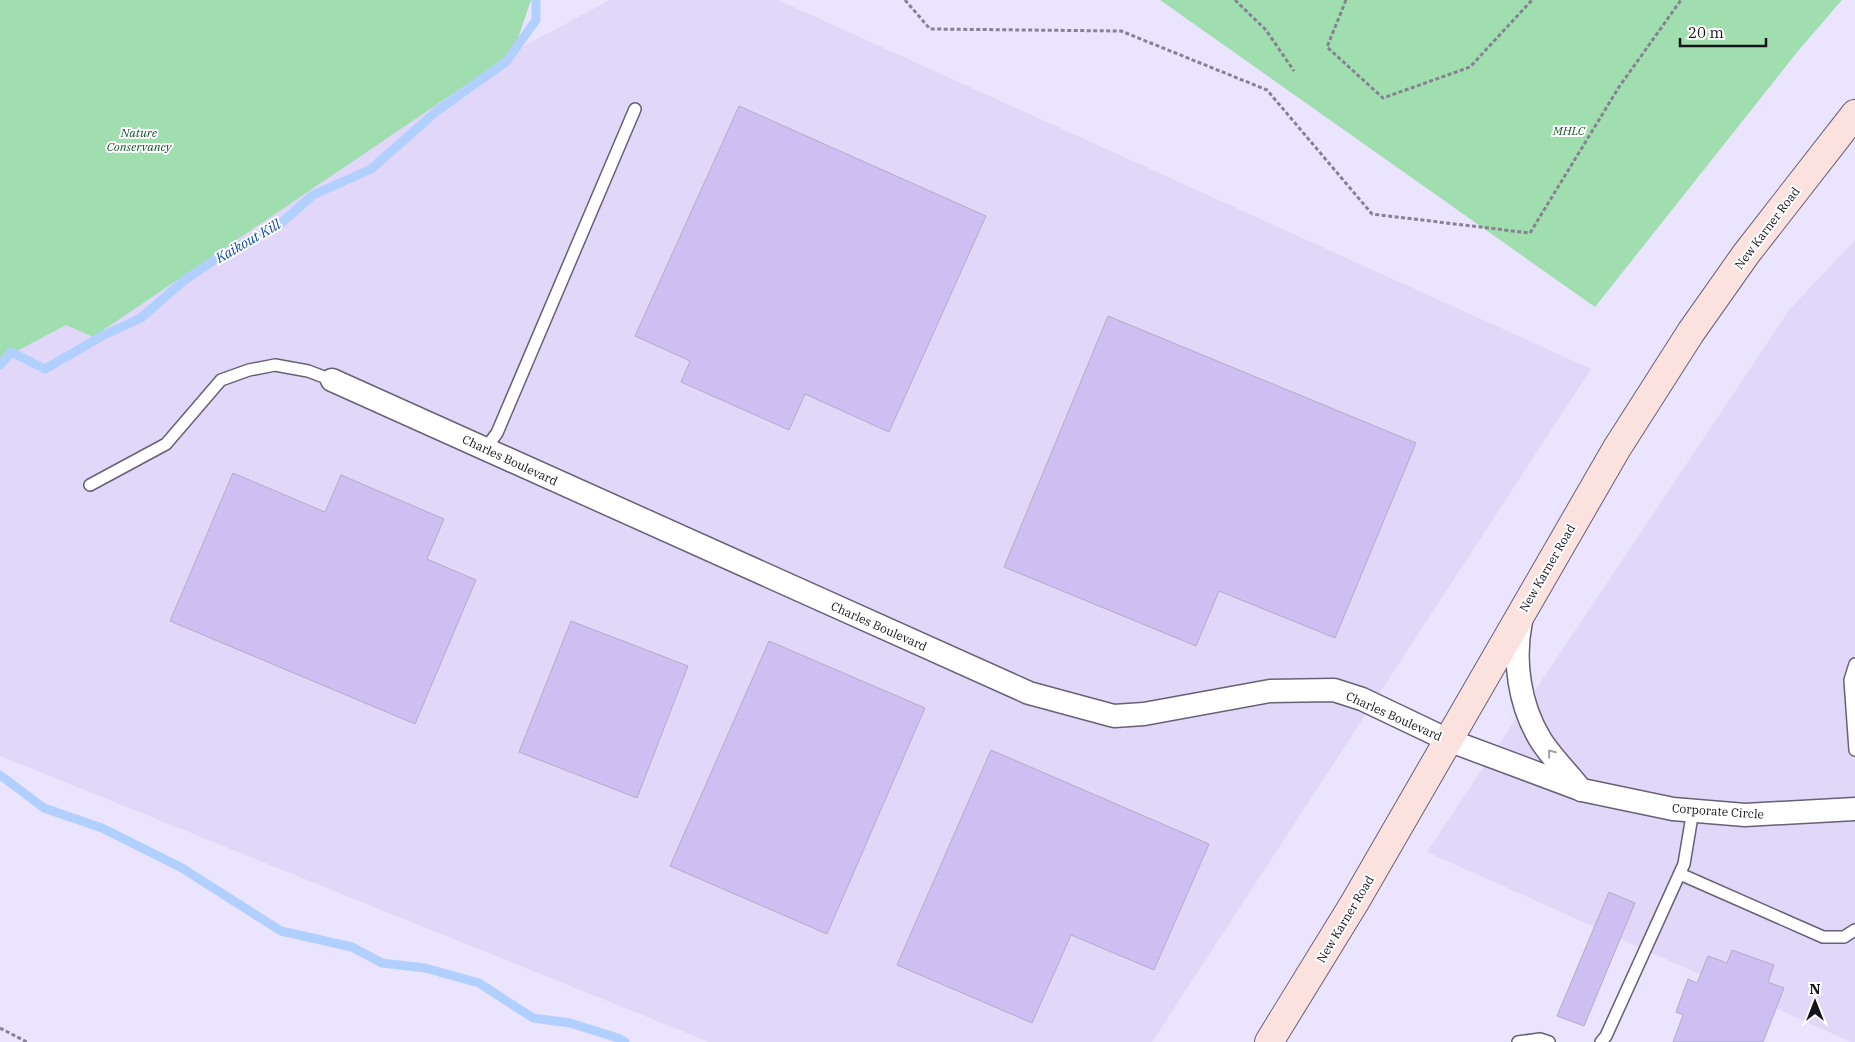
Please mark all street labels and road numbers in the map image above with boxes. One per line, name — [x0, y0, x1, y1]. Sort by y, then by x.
street label: New Karner Road — [1731, 184, 1803, 272]
street label: Charles Boulevard — [460, 431, 560, 489]
street label: New Karner Road — [1516, 521, 1578, 615]
street label: Charles Boulevard — [829, 598, 929, 654]
street label: Charles Boulevard — [1344, 688, 1444, 744]
street label: Corporate Circle — [1671, 800, 1765, 822]
street label: New Karner Road — [1313, 873, 1377, 965]

